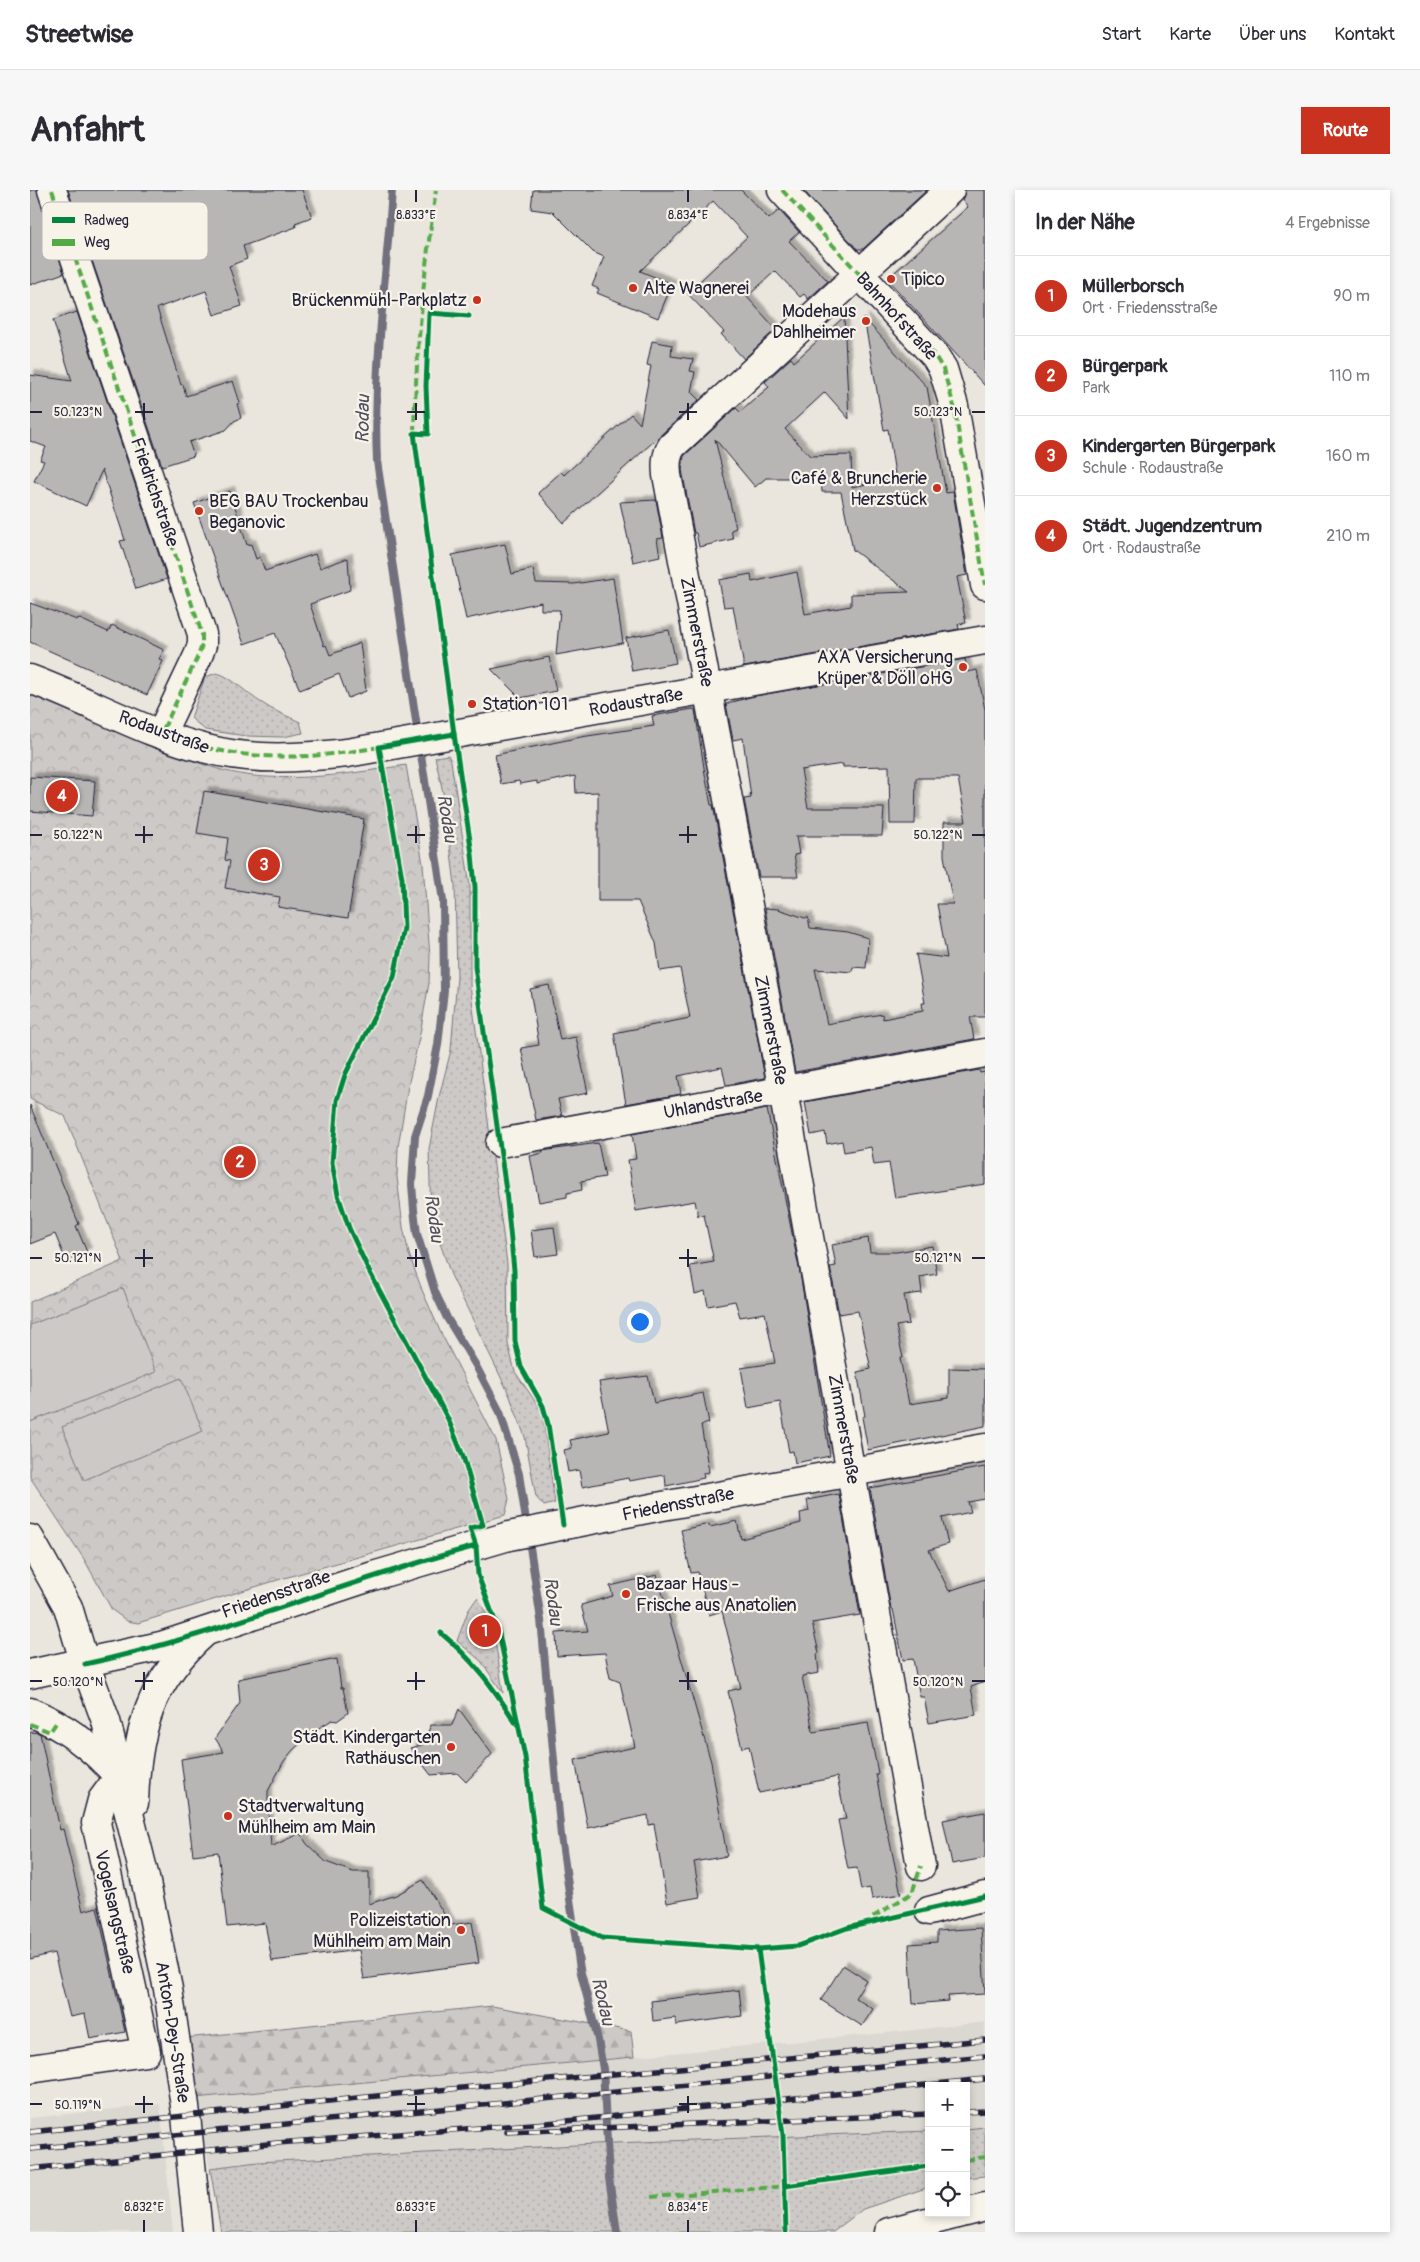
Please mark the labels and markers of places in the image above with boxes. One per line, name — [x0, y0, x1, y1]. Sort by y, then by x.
place label: Tipico — [901, 268, 945, 291]
marker: Tipico — [885, 273, 897, 285]
place label: Alte Wagnerei — [643, 277, 749, 300]
marker: Alte Wagnerei — [627, 282, 639, 294]
place label: Brückenmühl-Parkplatz — [292, 289, 467, 312]
marker: Brückenmühl-Parkplatz — [471, 294, 483, 306]
place label: Modehaus Dahlheimer — [772, 300, 857, 344]
marker: Modehaus Dahlheimer — [860, 315, 872, 327]
place label: Café & Bruncherie Herzstück — [791, 467, 927, 511]
marker: Café & Bruncherie Herzstück — [931, 482, 943, 494]
place label: BEG BAU Trockenbau Beganovic — [209, 490, 369, 534]
marker: BEG BAU Trockenbau Beganovic — [193, 505, 205, 517]
place label: AXA Versicherung Krüper & Döll oHG — [817, 646, 953, 690]
marker: AXA Versicherung Krüper & Döll oHG — [957, 661, 969, 673]
place label: Station 101 — [482, 693, 568, 716]
marker: Station 101 — [466, 698, 478, 710]
pin: 4 — [46, 777, 78, 815]
pin: 3 — [248, 846, 280, 884]
pin: 2 — [224, 1143, 256, 1181]
place label: Bazaar Haus - Frische aus Anatolien — [636, 1573, 797, 1617]
marker: Bazaar Haus - Frische aus Anatolien — [620, 1588, 632, 1600]
pin: 1 — [469, 1612, 501, 1650]
place label: Städt. Kindergarten Rathäuschen — [293, 1726, 441, 1770]
marker: Städt. Kindergarten Rathäuschen — [445, 1741, 457, 1753]
place label: Stadtverwaltung Mühlheim am Main — [238, 1795, 376, 1839]
marker: Stadtverwaltung Mühlheim am Main — [222, 1810, 234, 1822]
place label: Polizeistation Mühlheim am Main — [313, 1909, 451, 1953]
marker: Polizeistation Mühlheim am Main — [455, 1924, 467, 1936]

